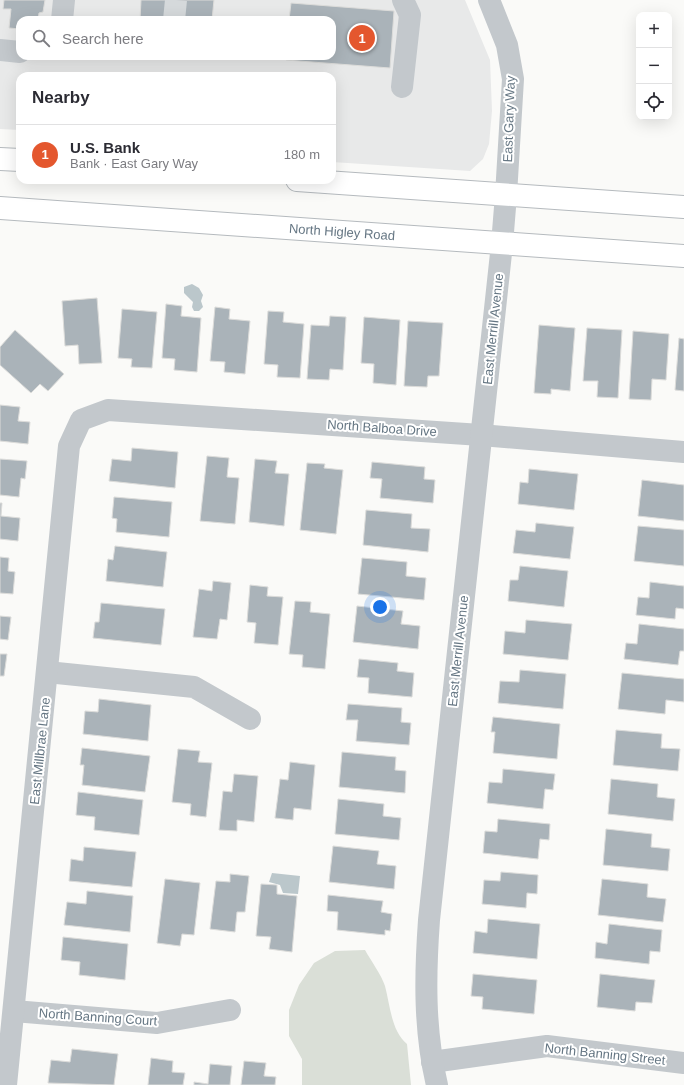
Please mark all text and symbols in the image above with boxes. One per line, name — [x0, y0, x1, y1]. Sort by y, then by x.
map controls — [636, 12, 672, 120]
button: + — [636, 12, 672, 48]
search box — [16, 16, 336, 60]
pin: 1 — [349, 23, 375, 53]
icon: search — [30, 27, 52, 49]
text: Search here — [62, 30, 144, 47]
button: − — [636, 48, 672, 84]
street label: East Gary Way — [500, 75, 518, 163]
button: locate — [636, 84, 672, 120]
text: Nearby — [32, 88, 90, 107]
text: U.S. Bank — [70, 139, 140, 156]
text: 1 — [41, 147, 49, 162]
text: 180 m — [284, 147, 320, 162]
text: Bank · East Gary Way — [70, 156, 198, 171]
street label: North Higley Road — [288, 221, 396, 243]
street label: East Merrill Avenue — [480, 273, 506, 385]
street label: North Balboa Drive — [327, 417, 437, 439]
street label: East Merrill Avenue — [445, 595, 471, 707]
your location — [370, 597, 390, 617]
street label: East Millbrae Lane — [27, 697, 53, 805]
street label: North Banning Court — [38, 1005, 158, 1029]
street label: North Banning Street — [544, 1040, 667, 1068]

